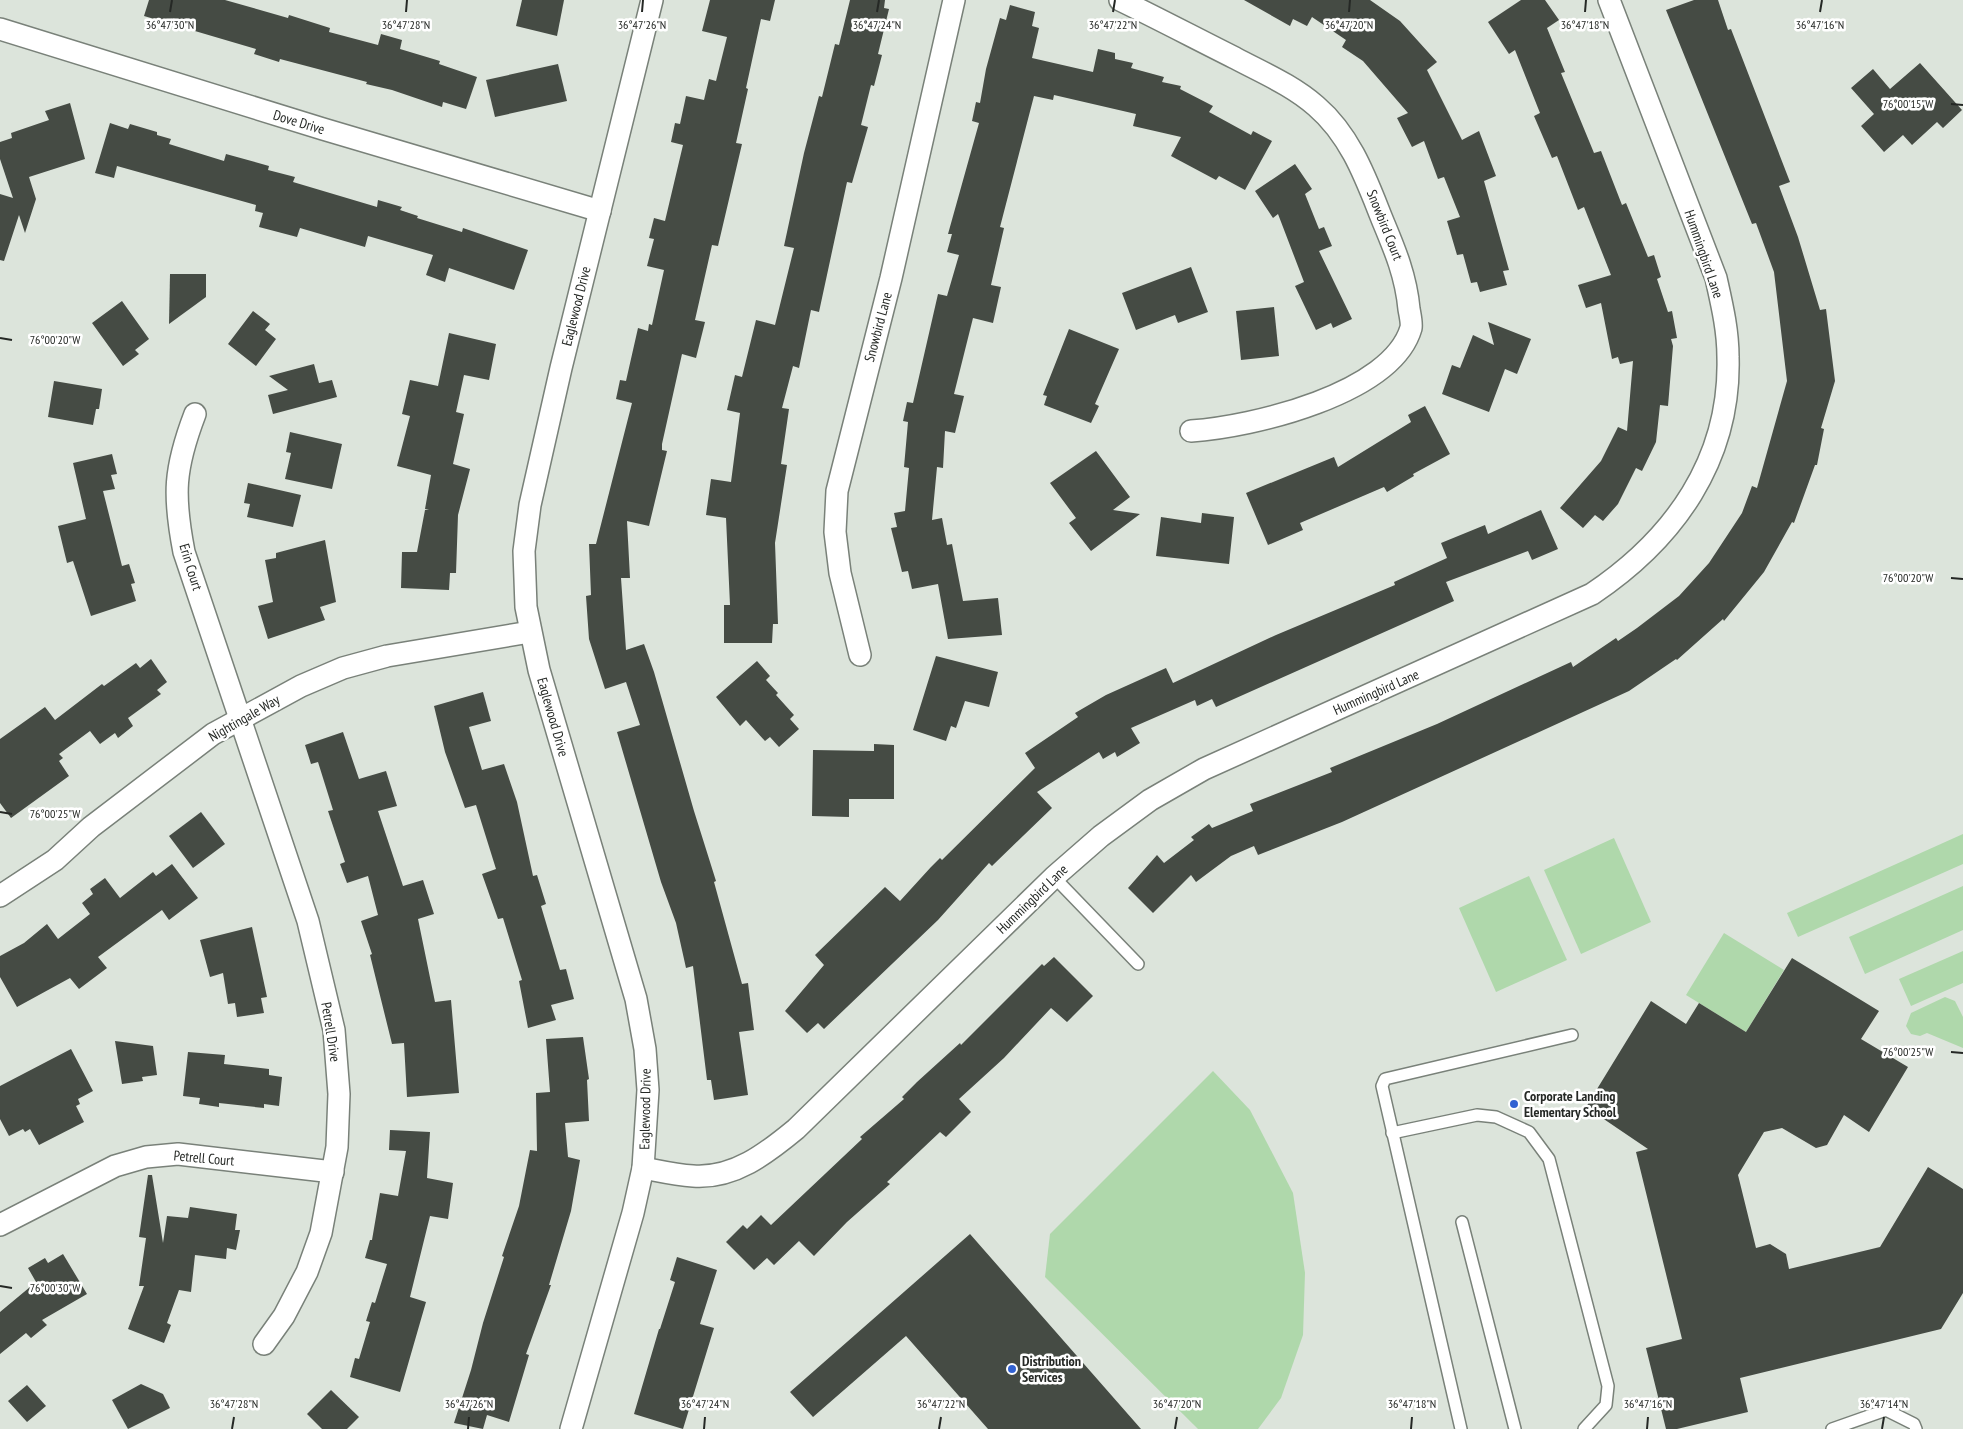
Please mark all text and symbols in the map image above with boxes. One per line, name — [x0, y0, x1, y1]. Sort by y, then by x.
text: 36°47'30"N — [146, 17, 194, 32]
text: 36°47'28"N — [382, 17, 430, 32]
text: 36°47'26"N — [618, 17, 666, 32]
text: 36°47'24"N — [853, 17, 901, 32]
text: 36°47'22"N — [1089, 17, 1137, 32]
text: 36°47'20"N — [1325, 17, 1373, 32]
text: 36°47'18"N — [1561, 17, 1609, 32]
text: 36°47'16"N — [1796, 17, 1844, 32]
text: 76°00'15"W — [1883, 96, 1933, 111]
street label: Dove Drive — [271, 106, 327, 138]
street label: Snowbird Court — [1363, 187, 1407, 263]
street label: Hummingbird Lane — [1680, 207, 1728, 301]
street label: Eaglewood Drive — [557, 264, 595, 348]
street label: Snowbird Lane — [860, 290, 896, 364]
text: 76°00'20"W — [30, 332, 80, 347]
street label: Erin Court — [175, 541, 207, 593]
text: 76°00'20"W — [1883, 570, 1933, 585]
street label: Hummingbird Lane — [1330, 665, 1422, 719]
street label: Eaglewood Drive — [533, 675, 573, 759]
street label: Nightingale Way — [205, 690, 283, 746]
text: 76°00'25"W — [30, 806, 80, 821]
street label: Hummingbird Lane — [993, 860, 1072, 937]
street label: Petrell Drive — [317, 1001, 345, 1063]
text: 76°00'25"W — [1883, 1044, 1933, 1059]
street label: Eaglewood Drive — [635, 1068, 655, 1150]
place label: Corporate Landing Elementary School — [1524, 1087, 1617, 1121]
marker: Corporate Landing Elementary School — [1508, 1098, 1520, 1110]
street label: Petrell Court — [173, 1146, 235, 1170]
text: 76°00'30"W — [30, 1280, 80, 1295]
place label: Distribution Services — [1022, 1352, 1081, 1386]
marker: Distribution Services — [1006, 1363, 1018, 1375]
text: 36°47'28"N — [210, 1396, 258, 1411]
text: 36°47'26"N — [445, 1396, 493, 1411]
text: 36°47'24"N — [681, 1396, 729, 1411]
text: 36°47'22"N — [917, 1396, 965, 1411]
text: 36°47'20"N — [1153, 1396, 1201, 1411]
text: 36°47'18"N — [1388, 1396, 1436, 1411]
text: 36°47'16"N — [1624, 1396, 1672, 1411]
text: 36°47'14"N — [1860, 1396, 1908, 1411]

